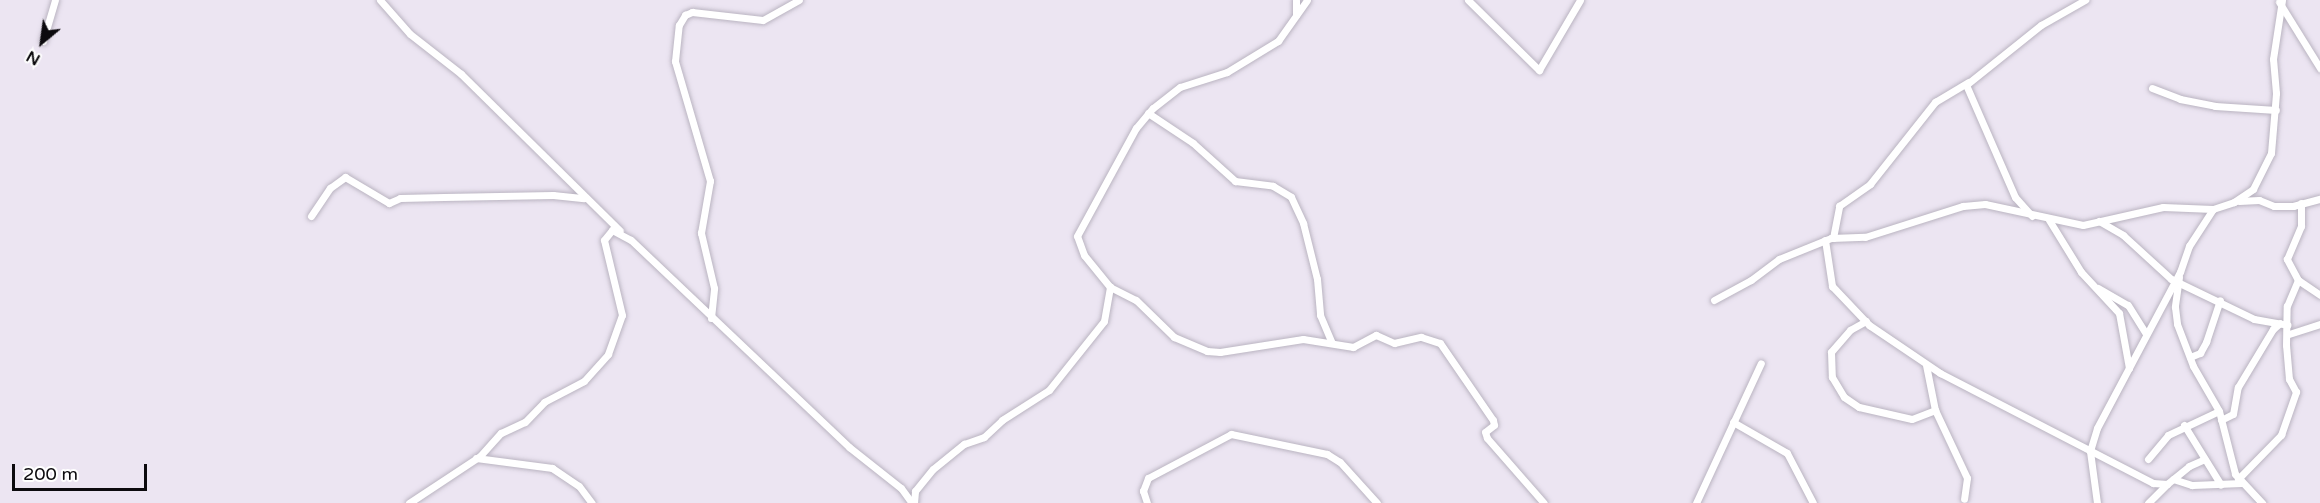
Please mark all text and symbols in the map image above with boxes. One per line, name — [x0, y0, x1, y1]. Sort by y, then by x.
north arrow — [12, 12, 72, 72]
text: N — [23, 46, 44, 70]
scale bar — [15, 452, 150, 490]
text: 200 m — [23, 463, 78, 485]

